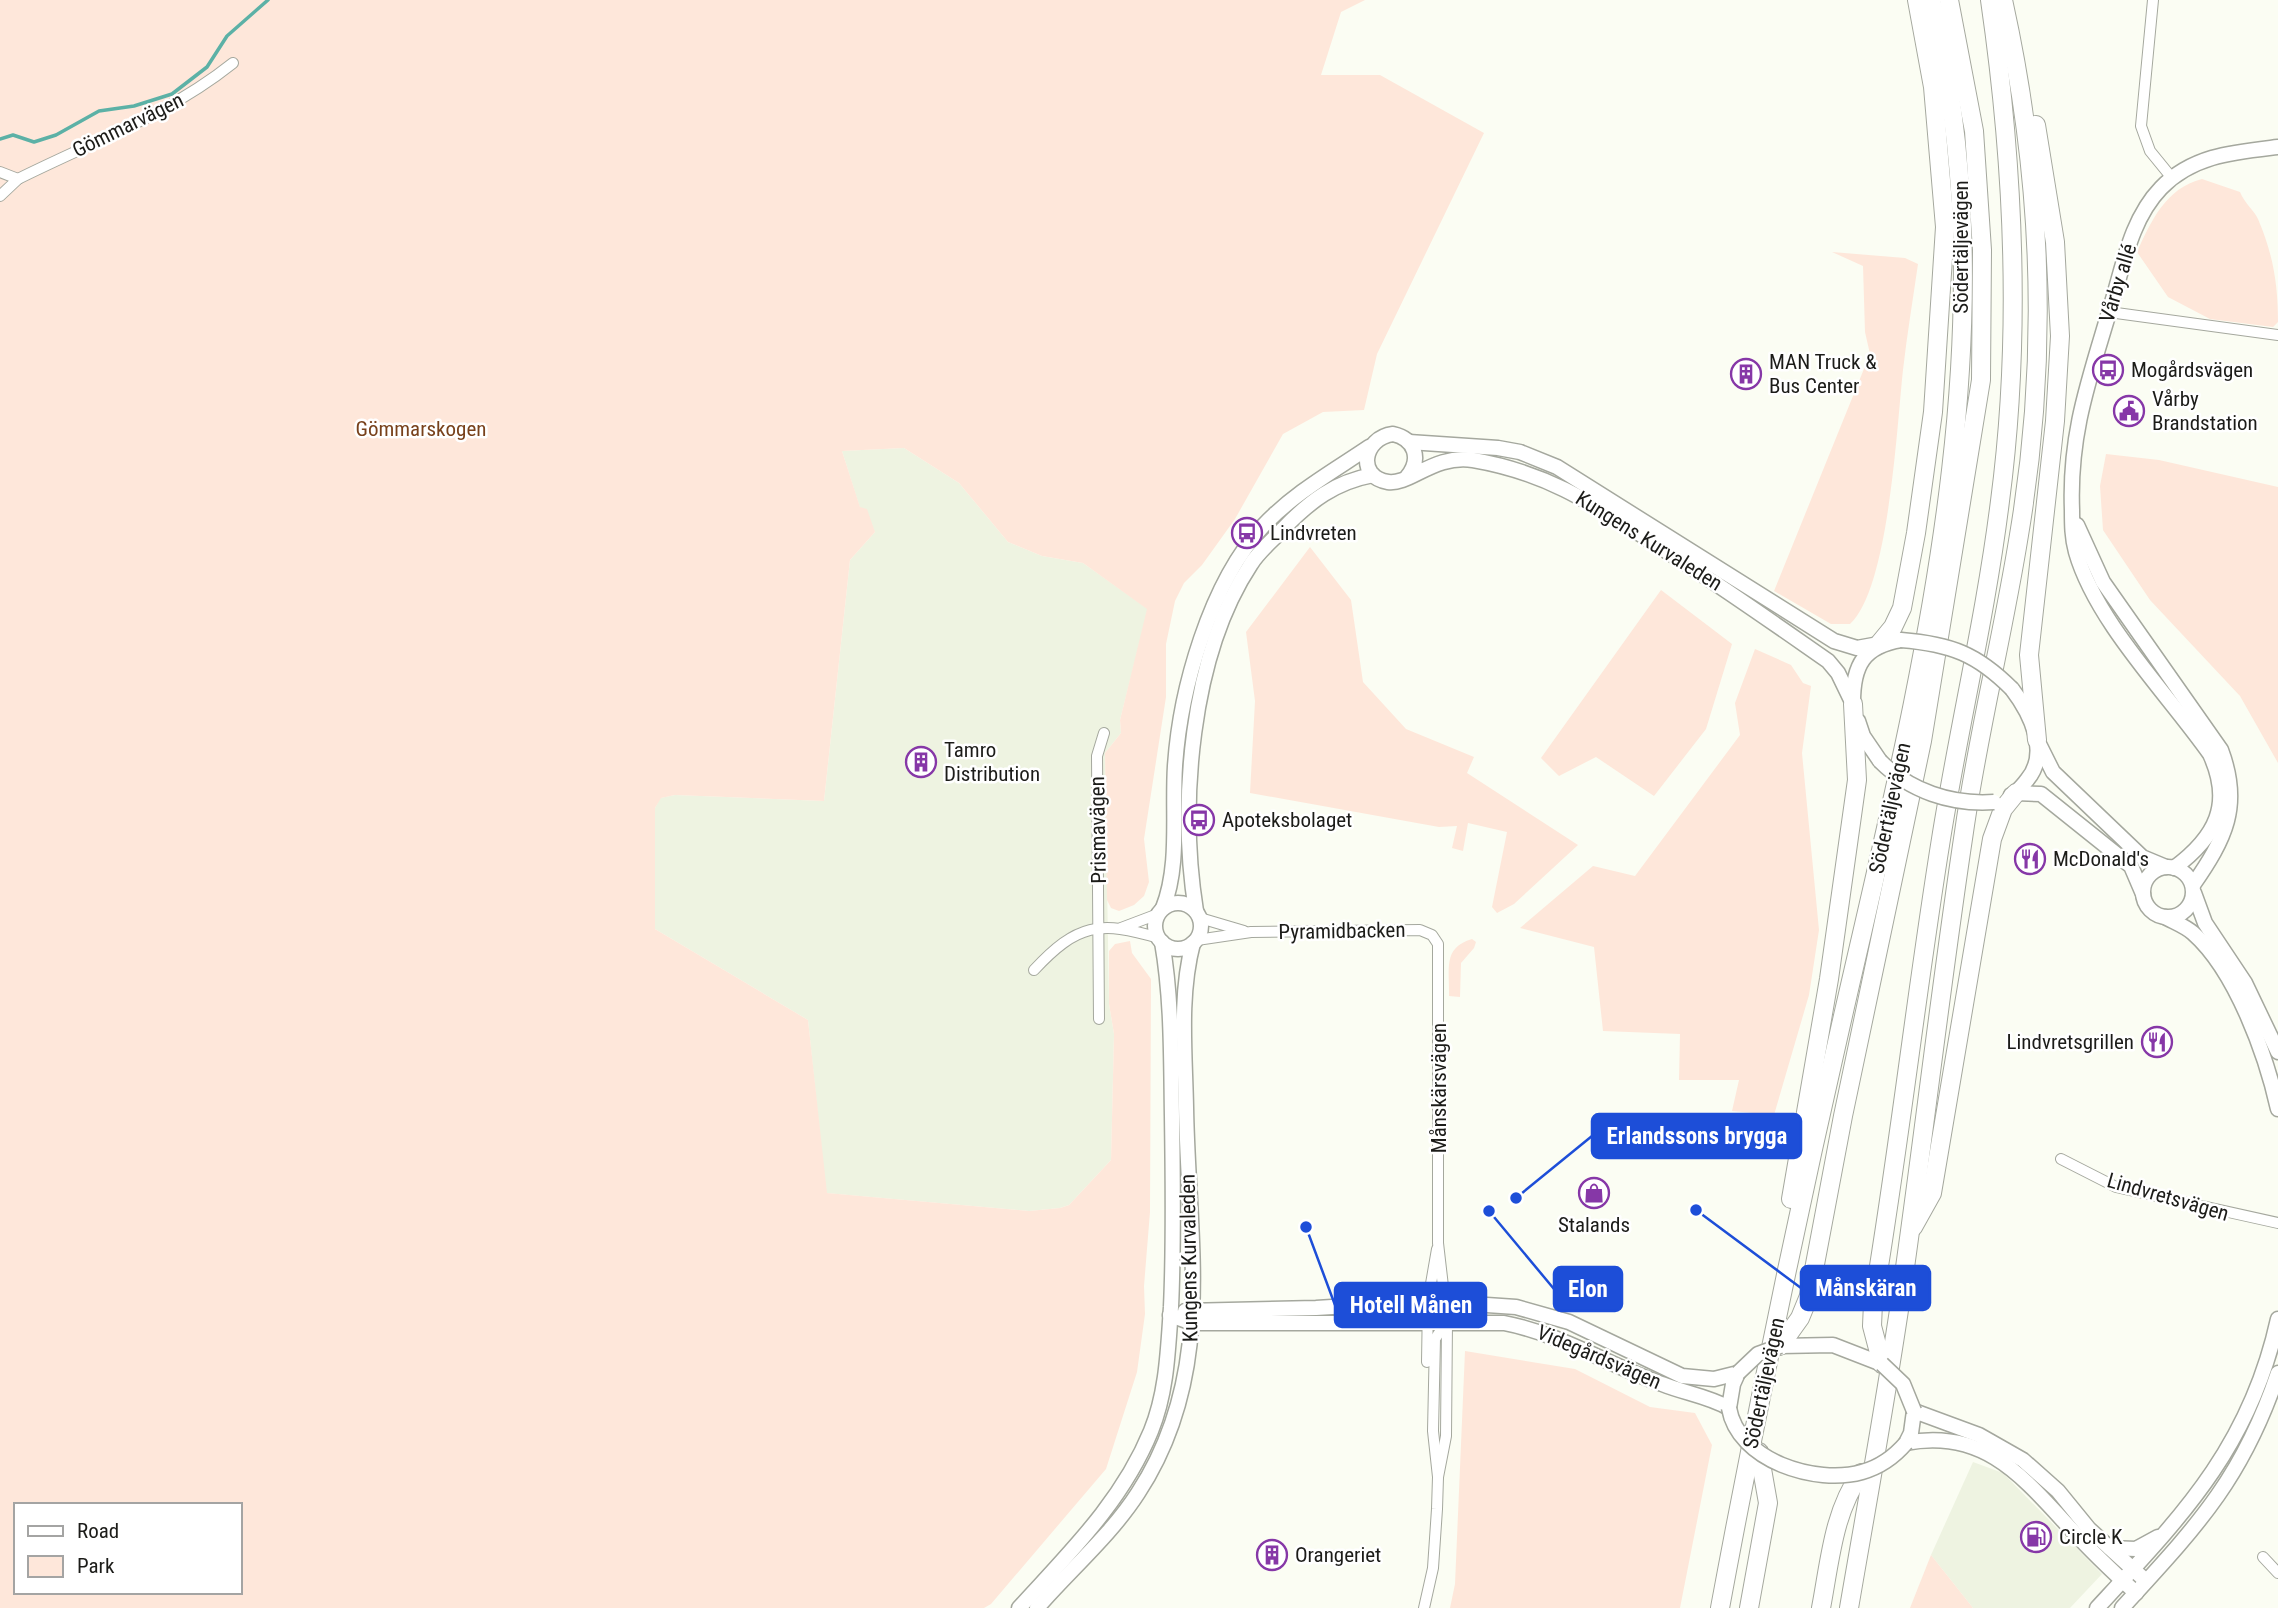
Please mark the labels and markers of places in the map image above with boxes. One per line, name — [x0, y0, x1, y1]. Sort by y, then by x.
place label: MAN Truck & Bus Center — [1769, 350, 1877, 398]
bus stop icon: Mogårdsvägen — [2091, 353, 2125, 387]
building icon: MAN Truck & Bus Center — [1729, 357, 1763, 391]
place label: Mogårdsvägen — [2131, 358, 2253, 382]
place label: Vårby Brandstation — [2152, 387, 2258, 435]
public building icon: Vårby Brandstation — [2112, 394, 2146, 428]
bus stop icon: Lindvreten — [1230, 516, 1264, 550]
place label: Lindvreten — [1270, 521, 1357, 545]
place label: Tamro Distribution — [944, 738, 1040, 786]
building icon: Tamro Distribution — [904, 745, 938, 779]
bus stop icon: Apoteksbolaget — [1182, 803, 1216, 837]
place label: Apoteksbolaget — [1222, 808, 1352, 832]
restaurant icon: McDonald's — [2013, 842, 2047, 876]
place label: McDonald's — [2053, 847, 2149, 871]
restaurant icon: Lindvretsgrillen — [2140, 1025, 2174, 1059]
place label: Lindvretsgrillen — [2007, 1030, 2134, 1054]
callout: Erlandssons brygga — [1592, 1114, 1801, 1158]
shop icon: Stalands — [1577, 1176, 1611, 1210]
place label: Stalands — [1558, 1213, 1630, 1237]
callout: Månskäran — [1801, 1266, 1930, 1310]
callout: Elon — [1554, 1267, 1622, 1311]
callout: Hotell Månen — [1335, 1283, 1486, 1327]
fuel station icon: Circle K — [2019, 1520, 2053, 1554]
place label: Circle K — [2059, 1525, 2123, 1549]
building icon: Orangeriet — [1255, 1538, 1289, 1572]
place label: Orangeriet — [1295, 1543, 1381, 1567]

